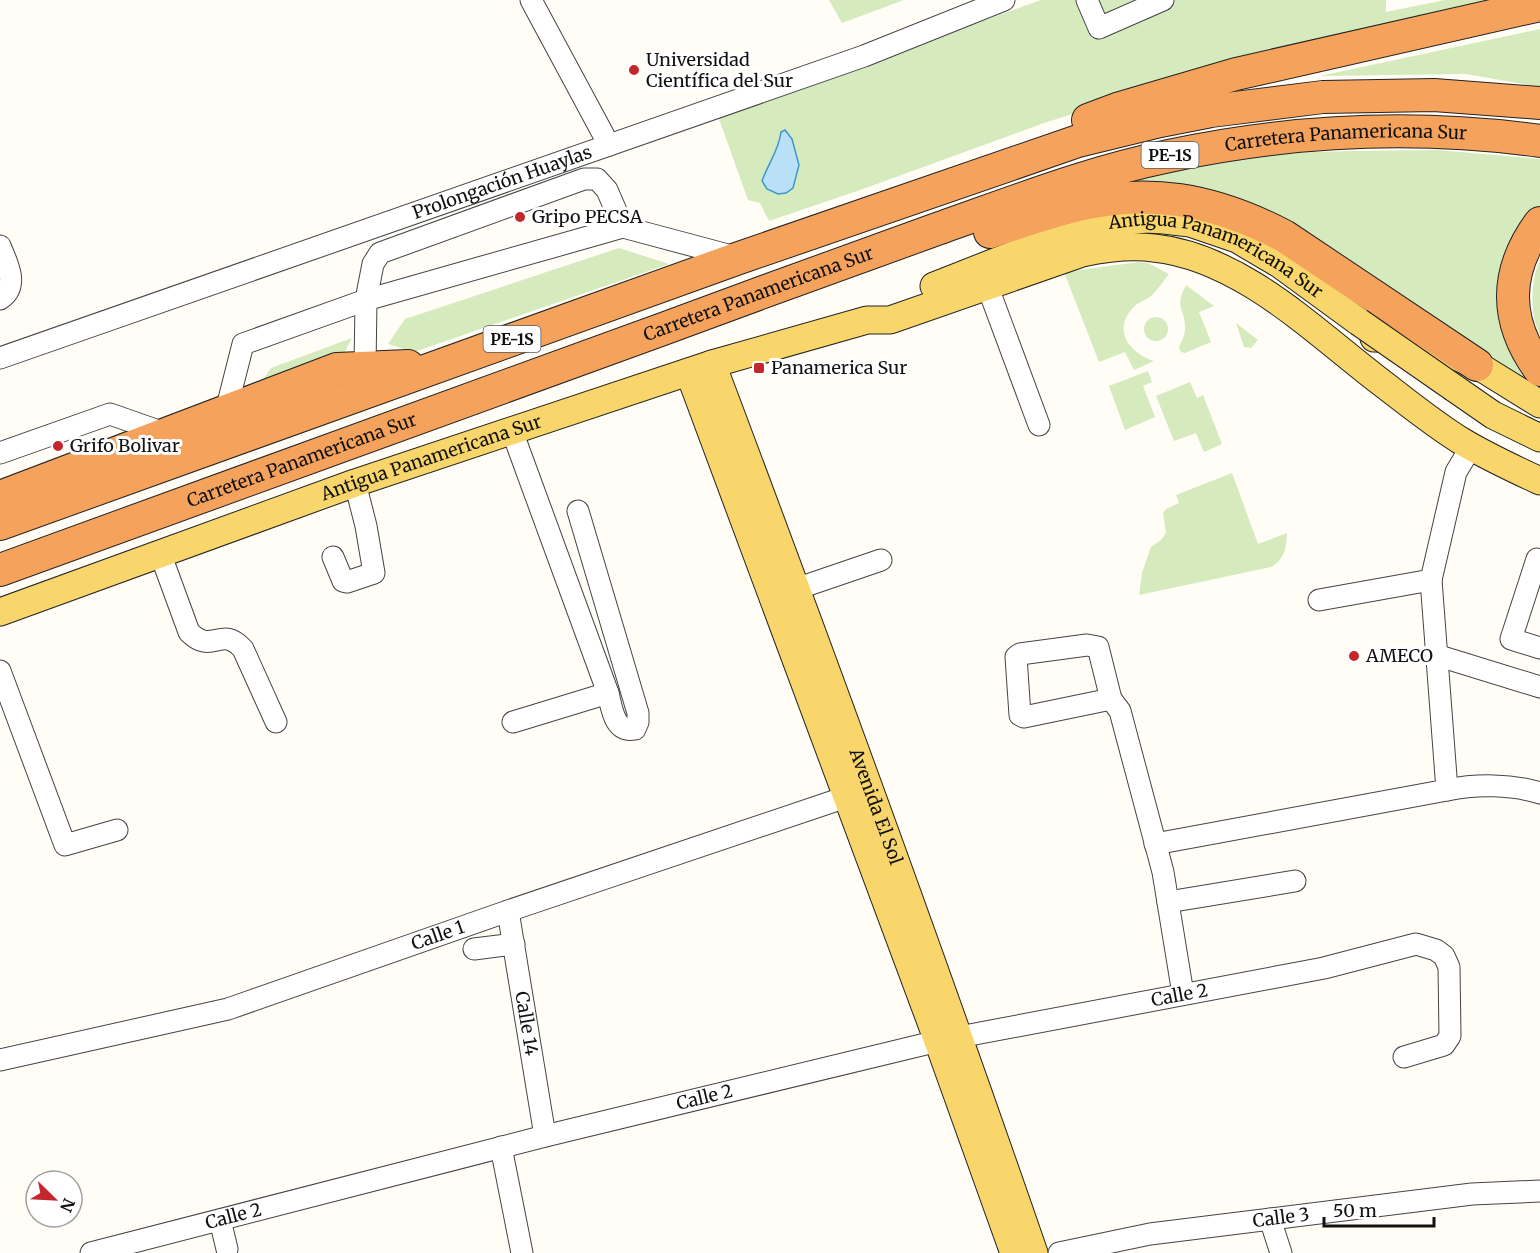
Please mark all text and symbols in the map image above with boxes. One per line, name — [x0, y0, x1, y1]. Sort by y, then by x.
place label: Universidad Científica del Sur — [646, 48, 793, 92]
marker: Universidad Científica del Sur — [627, 63, 641, 77]
street label: Carretera Panamericana Sur — [1223, 119, 1468, 156]
street label: Prolongación Huaylas — [409, 140, 595, 224]
road number: PE-1S — [1142, 142, 1198, 168]
place label: Gripo PECSA — [532, 205, 643, 228]
street label: Antigua Panamericana Sur — [1106, 207, 1328, 303]
marker: Gripo PECSA — [513, 210, 527, 224]
street label: Carretera Panamericana Sur — [640, 241, 876, 346]
road number: PE-1S — [484, 326, 540, 352]
place label: Panamerica Sur — [771, 356, 907, 379]
marker: Panamerica Sur — [752, 361, 766, 375]
street label: Carretera Panamericana Sur — [183, 408, 420, 512]
street label: Antigua Panamericana Sur — [317, 410, 544, 506]
place label: Grifo Bolivar — [70, 434, 180, 457]
marker: Grifo Bolivar — [51, 439, 65, 453]
place label: AMECO — [1365, 644, 1433, 667]
marker: AMECO — [1347, 649, 1361, 663]
street label: Avenida El Sol — [844, 744, 908, 868]
street label: Calle 1 — [408, 915, 467, 955]
street label: Calle 2 — [1149, 978, 1210, 1011]
street label: Calle 14 — [510, 990, 544, 1057]
street label: Calle 2 — [674, 1079, 735, 1115]
north arrow — [24, 1169, 84, 1229]
scale bar — [1324, 1190, 1434, 1228]
text: N — [56, 1195, 79, 1215]
street label: Calle 2 — [203, 1198, 264, 1234]
text: 50 m — [1333, 1199, 1377, 1222]
street label: Calle 3 — [1251, 1202, 1311, 1232]

